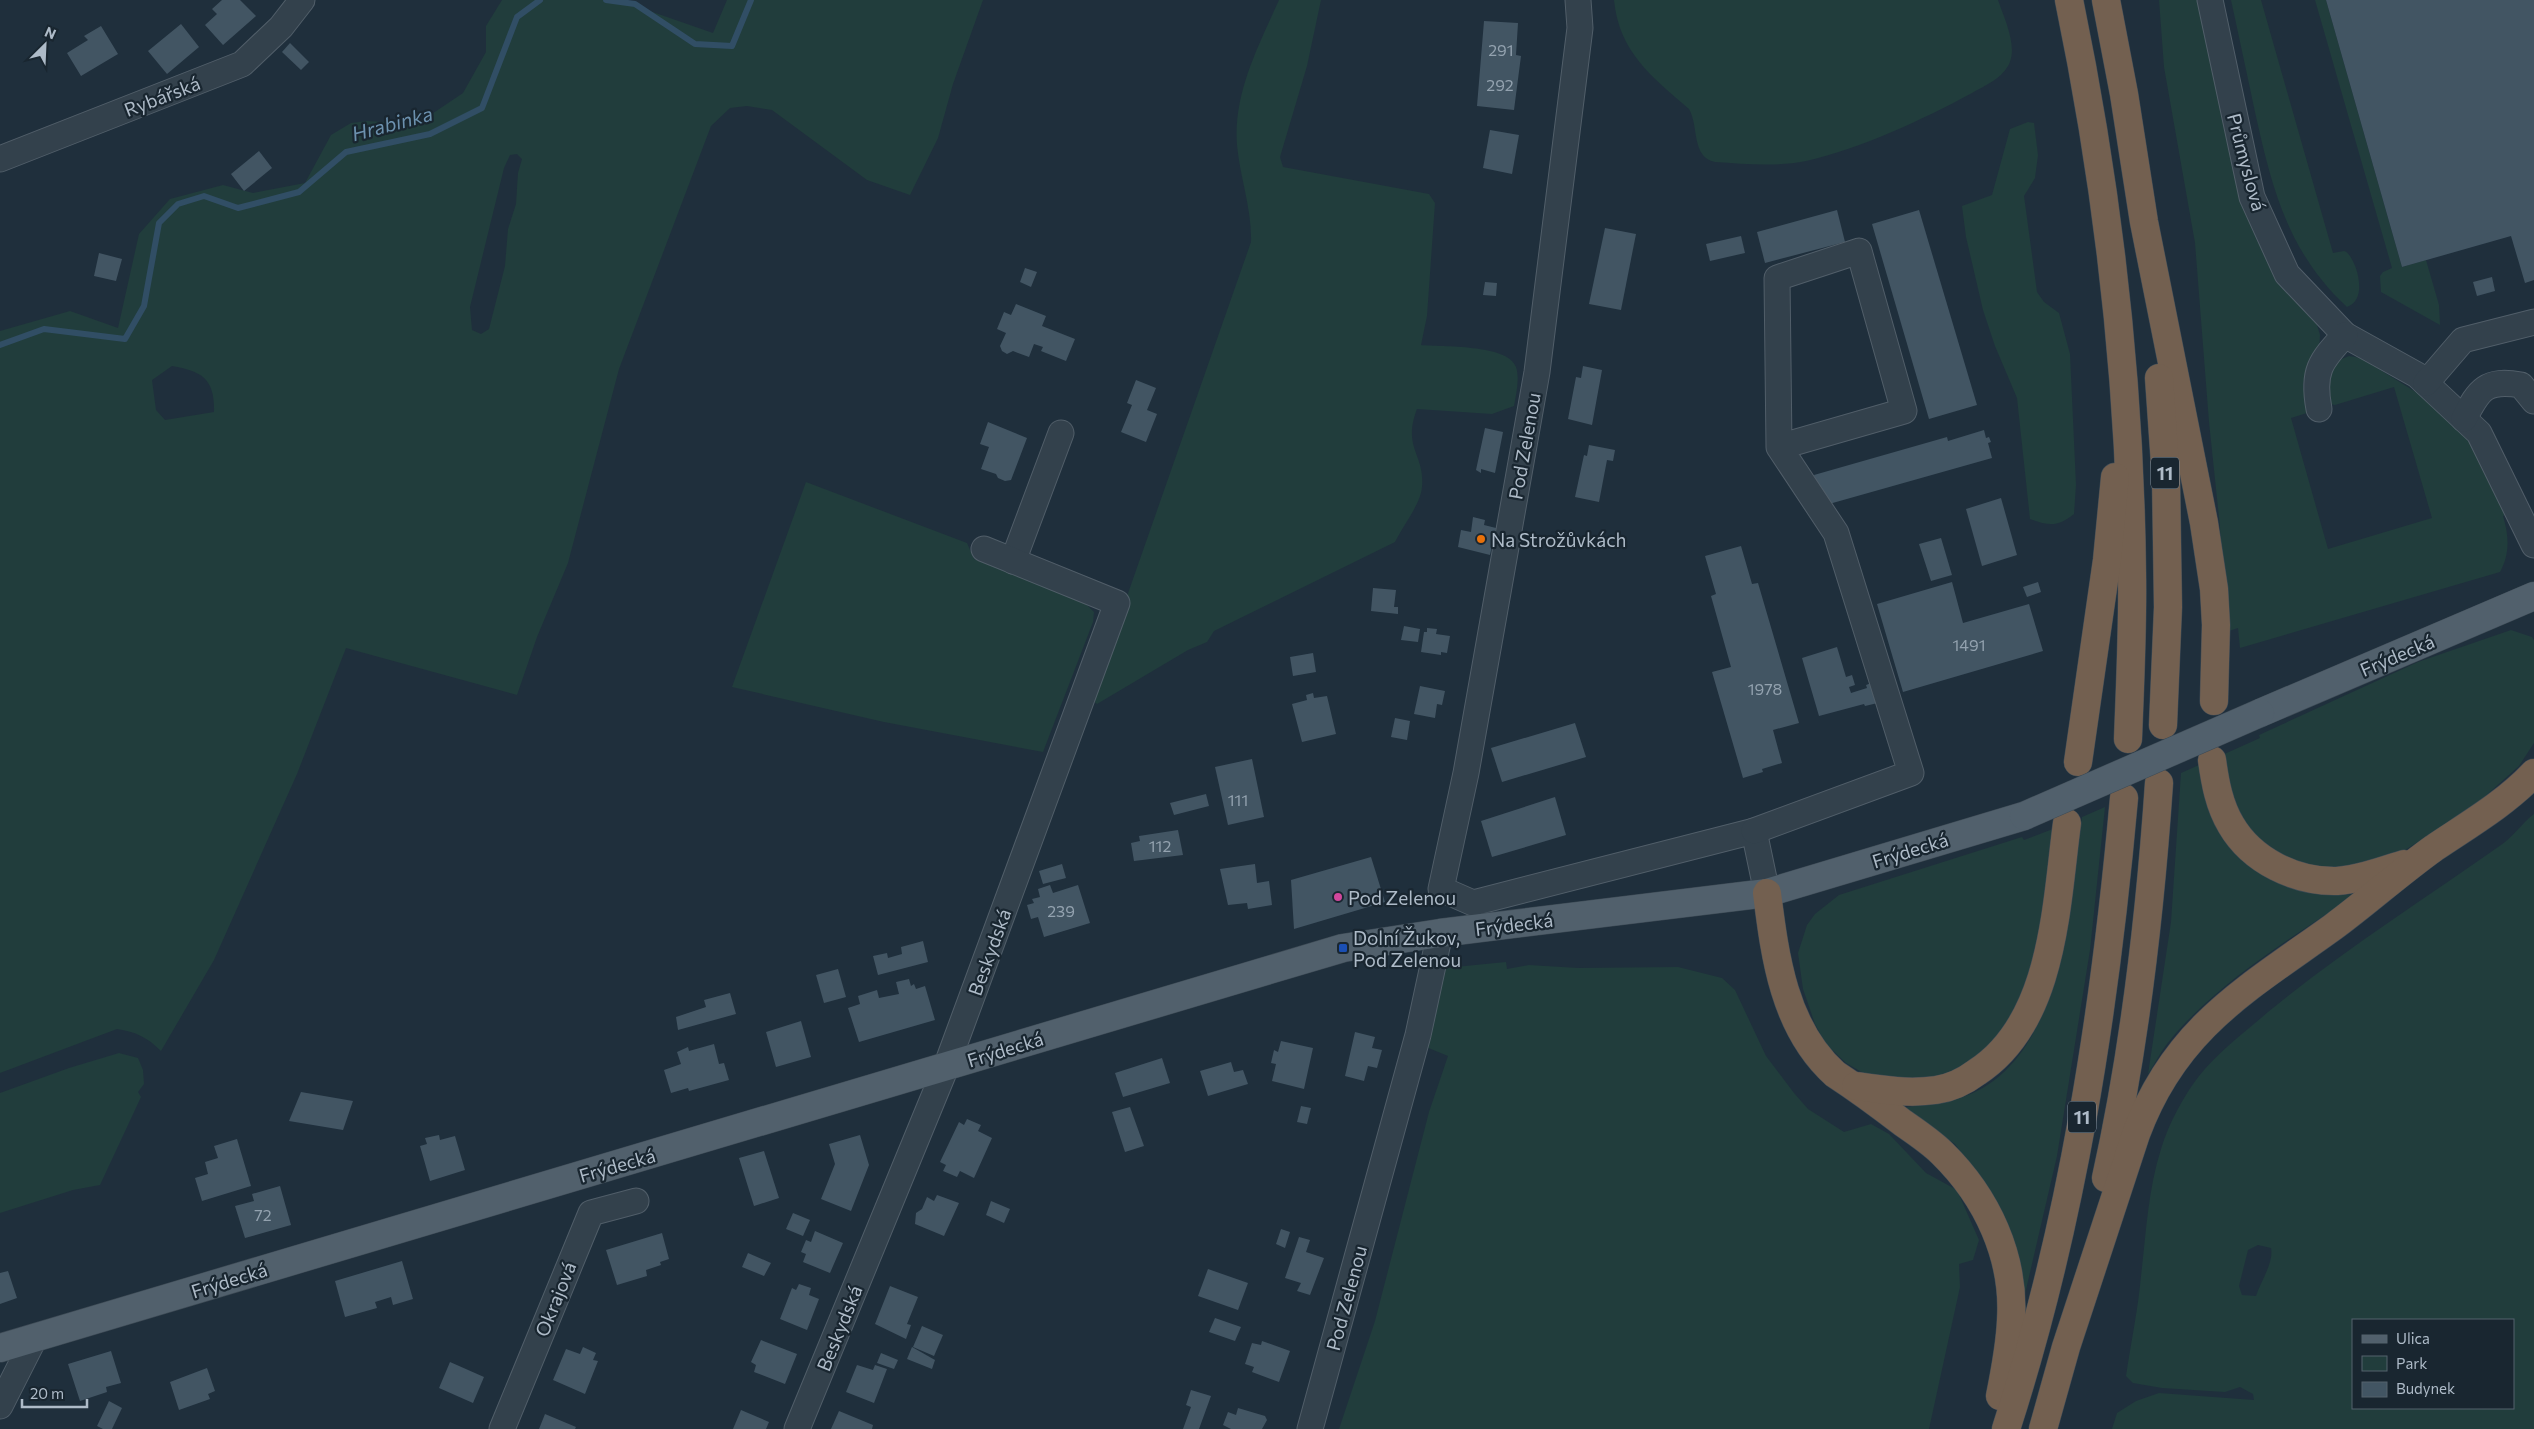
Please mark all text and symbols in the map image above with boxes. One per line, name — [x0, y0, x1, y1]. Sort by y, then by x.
north arrow — [20, 20, 70, 70]
text: N — [42, 23, 59, 43]
house number: 291 — [1488, 40, 1514, 59]
street label: Rybářská — [121, 71, 203, 121]
house number: 292 — [1486, 75, 1514, 94]
water label: Hrabinka — [349, 101, 435, 145]
street label: Průmyslová — [2223, 111, 2271, 213]
street label: Pod Zelenou — [1503, 391, 1545, 501]
road number: 11 — [2151, 458, 2179, 488]
place label: Na Strožůvkách — [1491, 528, 1626, 551]
marker: Na Strožůvkách — [1475, 533, 1487, 545]
street label: Frýdecká — [2356, 629, 2438, 681]
house number: 1491 — [1953, 635, 1986, 654]
house number: 1978 — [1748, 679, 1782, 698]
house number: 111 — [1228, 790, 1248, 809]
street label: Frýdecká — [1869, 828, 1951, 872]
house number: 112 — [1149, 836, 1171, 855]
place label: Pod Zelenou — [1348, 886, 1456, 909]
marker: Pod Zelenou — [1332, 891, 1344, 903]
house number: 239 — [1047, 901, 1075, 920]
street label: Beskydská — [963, 906, 1015, 998]
street label: Frýdecká — [1474, 908, 1554, 940]
place label: Dolní Žukov, Pod Zelenou — [1353, 926, 1461, 971]
marker: Dolní Žukov, Pod Zelenou — [1337, 942, 1349, 954]
street label: Frýdecká — [964, 1027, 1046, 1071]
road number: 11 — [2068, 1102, 2096, 1132]
street label: Frýdecká — [576, 1143, 658, 1187]
house number: 72 — [254, 1205, 272, 1224]
street label: Pod Zelenou — [1321, 1243, 1371, 1353]
street label: Frýdecká — [188, 1258, 270, 1302]
street label: Okrajová — [530, 1258, 580, 1340]
street label: Beskydská — [811, 1282, 867, 1374]
legend — [2352, 1319, 2514, 1409]
text: Ulica — [2396, 1329, 2430, 1347]
text: Park — [2396, 1354, 2427, 1372]
scale bar — [22, 1376, 88, 1408]
text: Budynek — [2396, 1379, 2455, 1397]
text: 20 m — [30, 1384, 64, 1402]

